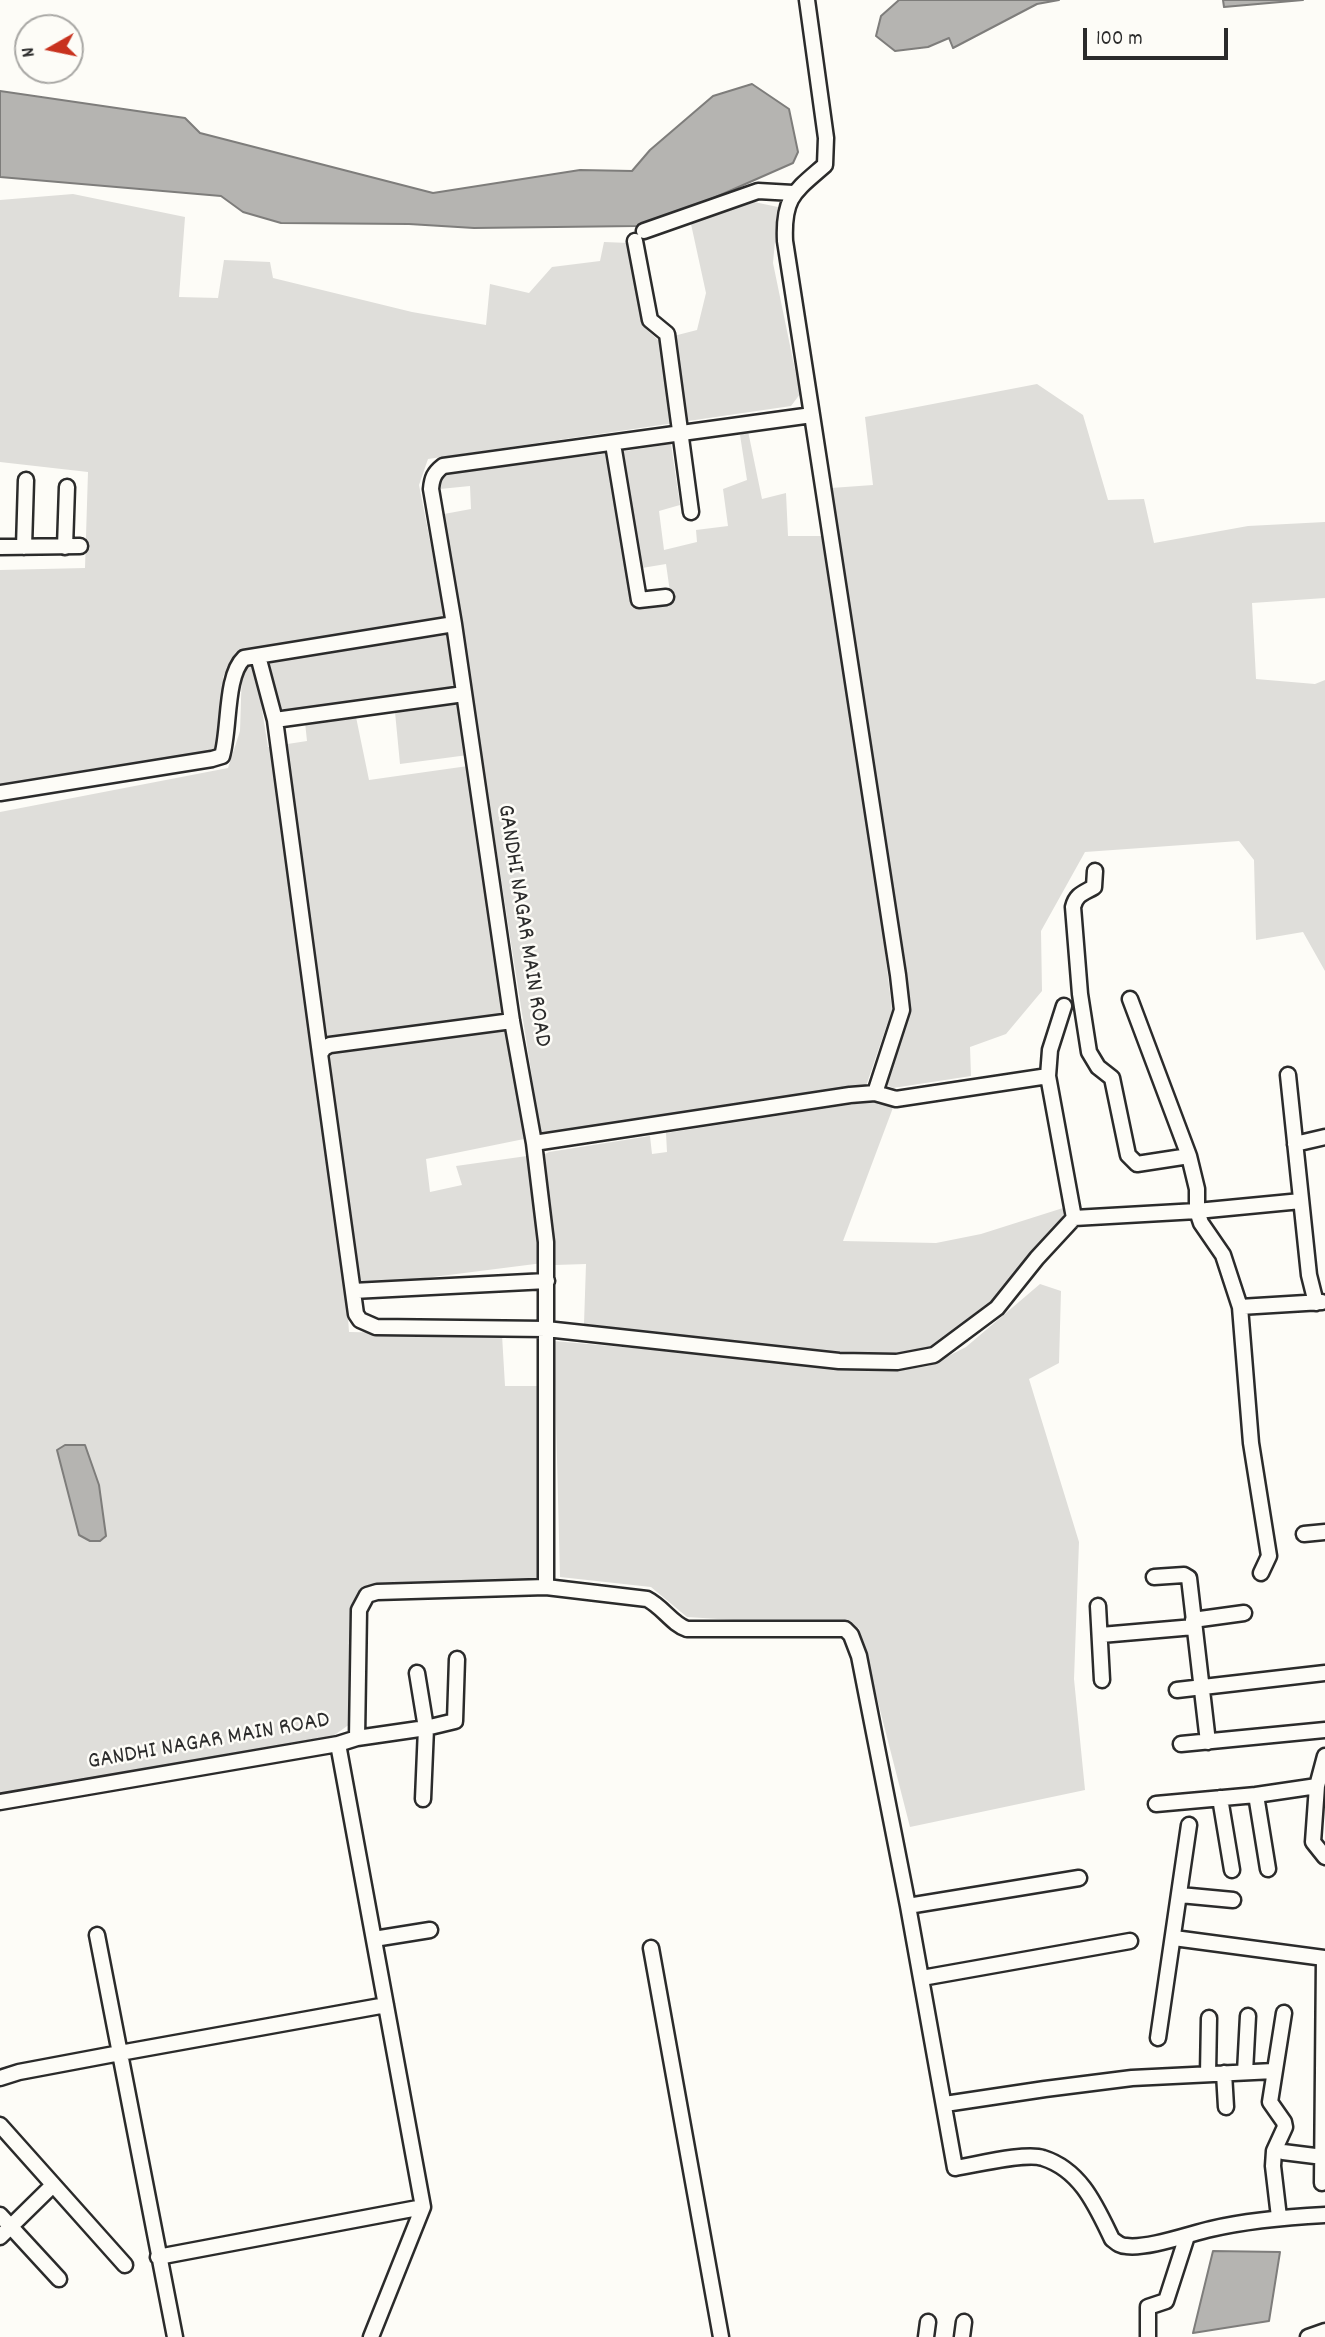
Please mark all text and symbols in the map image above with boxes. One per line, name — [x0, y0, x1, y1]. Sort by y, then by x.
north arrow — [14, 14, 84, 84]
scale bar — [1087, 14, 1232, 58]
text: 100 m — [1096, 25, 1143, 55]
text: N — [16, 45, 44, 59]
street label: GANDHI NAGAR MAIN ROAD — [489, 803, 555, 1049]
street label: GANDHI NAGAR MAIN ROAD — [86, 1708, 332, 1778]

